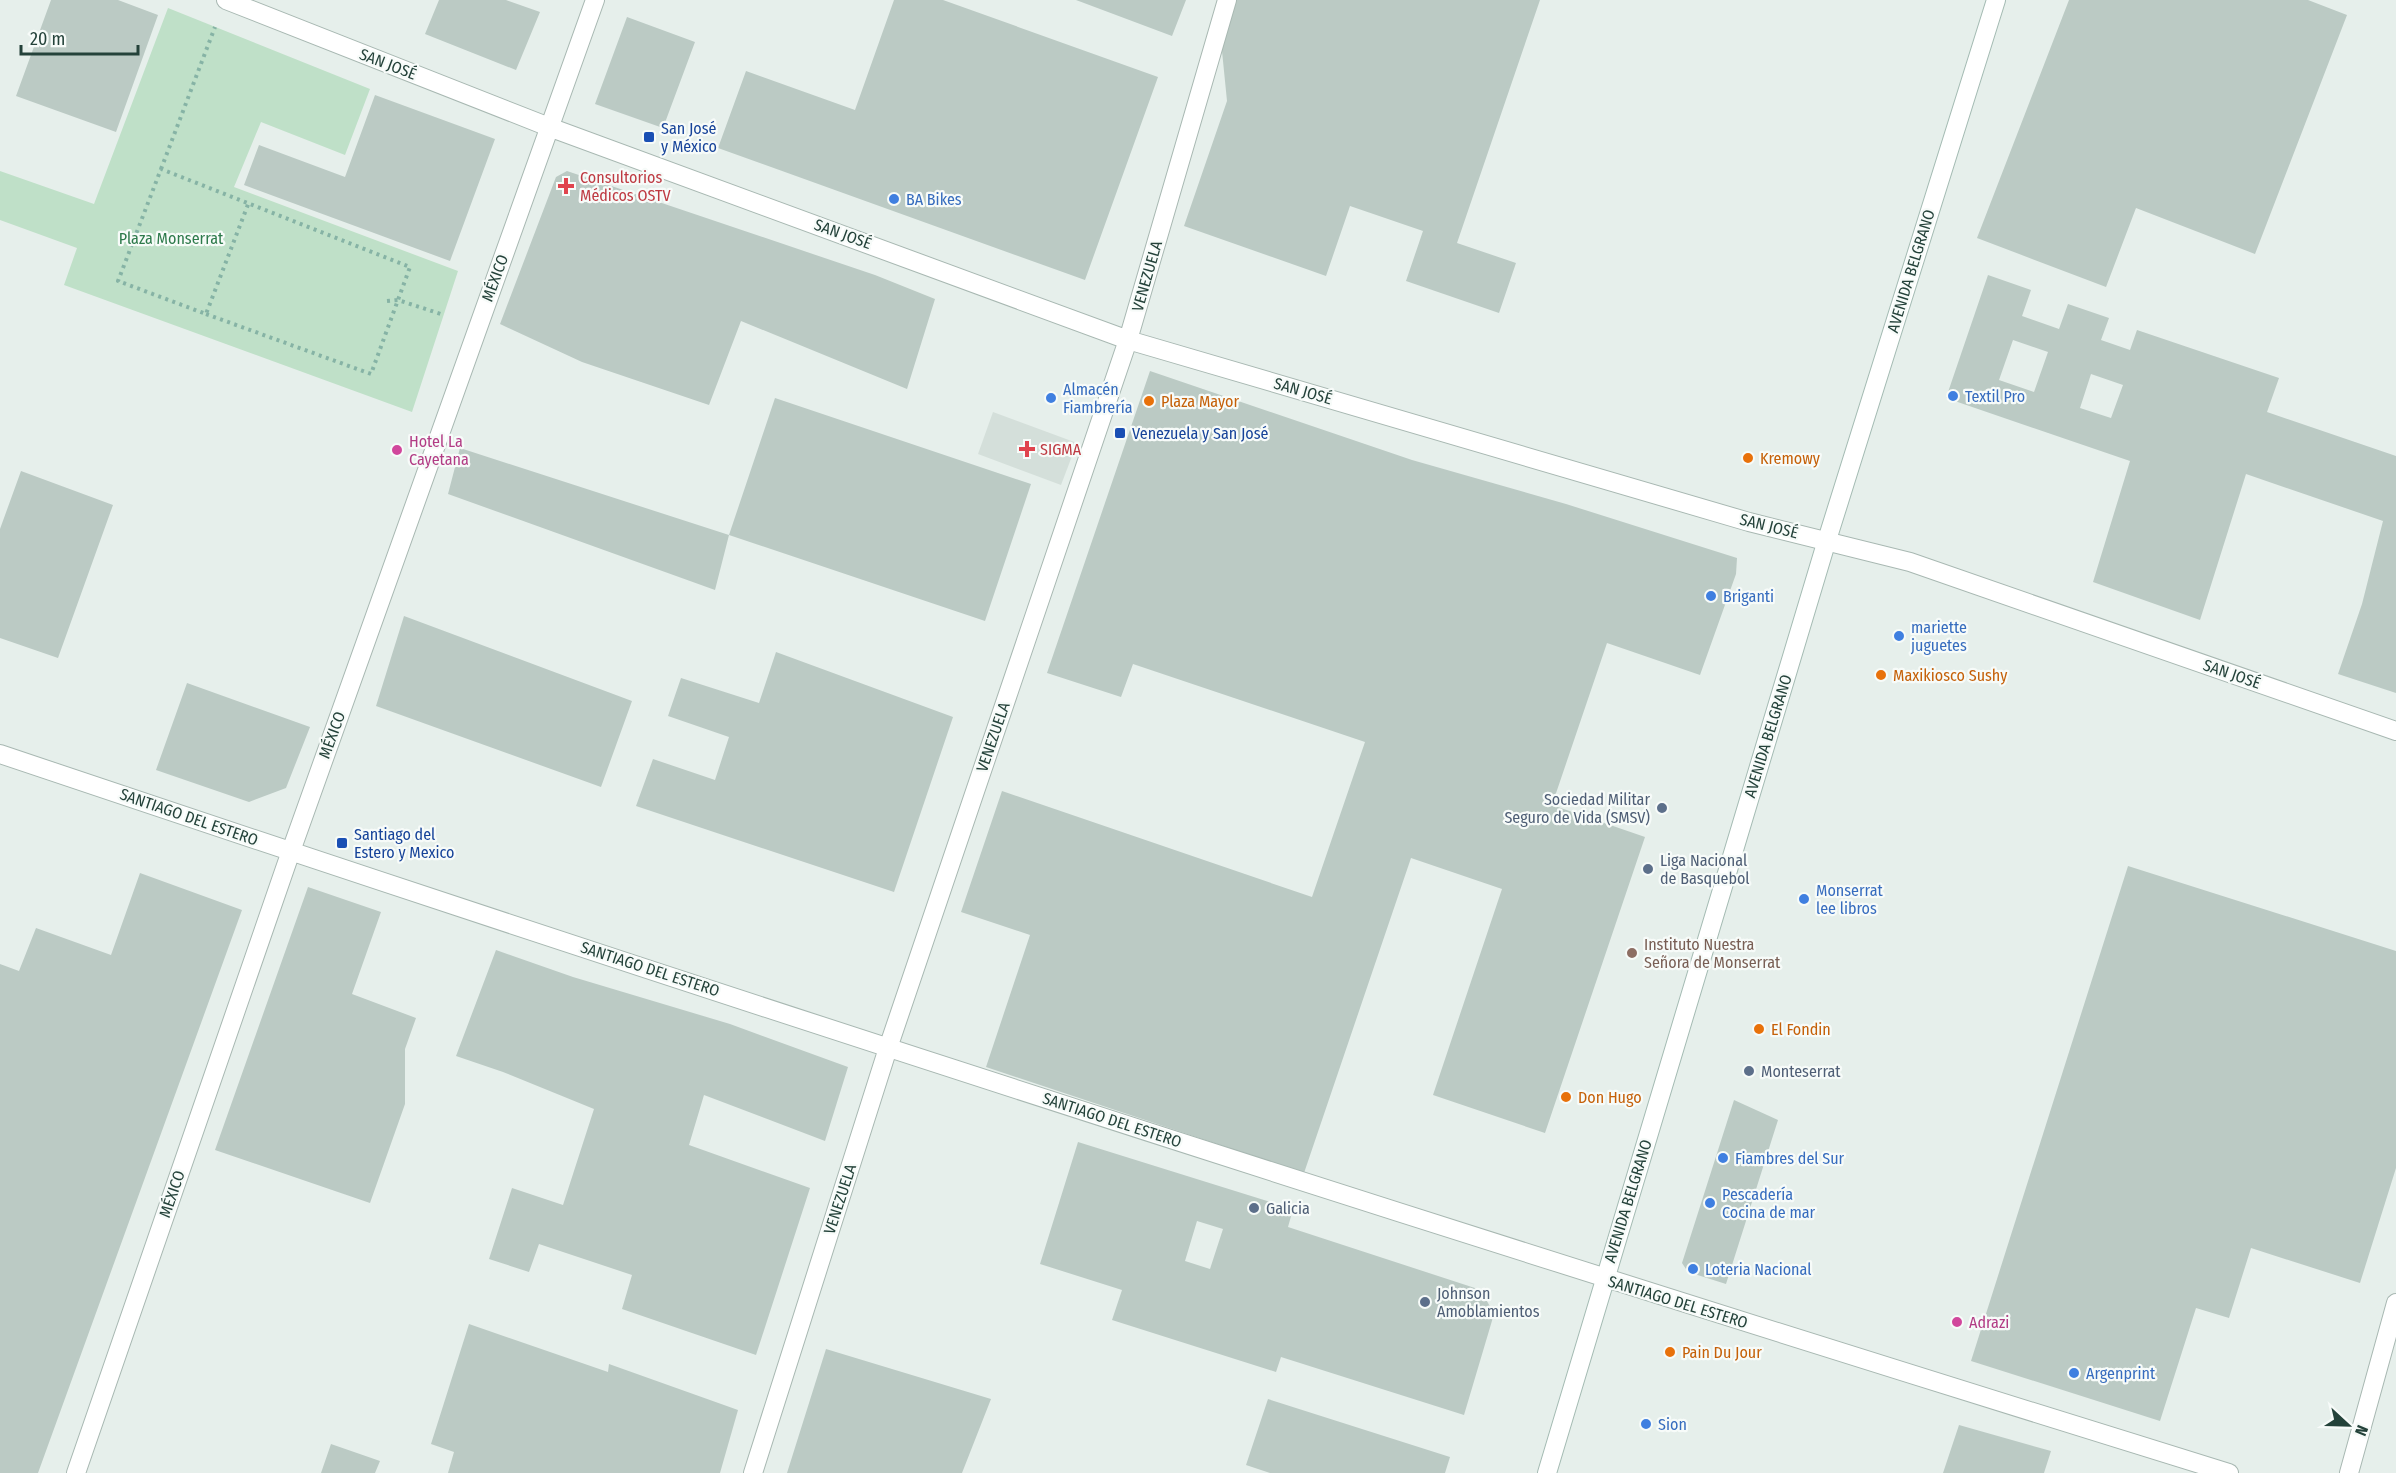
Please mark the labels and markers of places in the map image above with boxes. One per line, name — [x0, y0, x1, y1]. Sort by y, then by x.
place label: San José y México — [661, 119, 717, 156]
marker: San José y México — [642, 130, 656, 144]
place label: Consultorios Médicos OSTV — [580, 168, 671, 205]
marker: Consultorios Médicos OSTV — [557, 177, 575, 195]
place label: BA Bikes — [906, 190, 962, 209]
marker: BA Bikes — [887, 192, 901, 206]
place label: Almacén Fiambrería — [1063, 380, 1133, 417]
place label: Textil Pro — [1965, 387, 2025, 406]
marker: Textil Pro — [1946, 389, 1960, 403]
marker: Almacén Fiambrería — [1044, 391, 1058, 405]
place label: Plaza Mayor — [1161, 392, 1239, 411]
marker: Plaza Mayor — [1142, 394, 1156, 408]
place label: Venezuela y San José — [1132, 424, 1269, 443]
marker: Venezuela y San José — [1113, 426, 1127, 440]
place label: Hotel La Cayetana — [409, 432, 469, 469]
marker: SIGMA — [1018, 440, 1036, 458]
place label: SIGMA — [1040, 440, 1082, 459]
marker: Hotel La Cayetana — [390, 443, 404, 457]
place label: Kremowy — [1760, 449, 1821, 468]
marker: Kremowy — [1741, 451, 1755, 465]
place label: Briganti — [1723, 587, 1774, 606]
marker: Briganti — [1704, 589, 1718, 603]
place label: mariette juguetes — [1910, 618, 1967, 655]
marker: mariette juguetes — [1892, 629, 1906, 643]
place label: Maxikiosco Sushy — [1893, 666, 2008, 685]
marker: Maxikiosco Sushy — [1874, 668, 1888, 682]
place label: Sociedad Militar Seguro de Vida (SMSV) — [1504, 790, 1650, 827]
marker: Sociedad Militar Seguro de Vida (SMSV) — [1655, 801, 1669, 815]
place label: Santiago del Estero y Mexico — [354, 825, 455, 862]
marker: Santiago del Estero y Mexico — [335, 836, 349, 850]
place label: Liga Nacional de Basquebol — [1660, 851, 1750, 888]
marker: Liga Nacional de Basquebol — [1641, 862, 1655, 876]
place label: Monserrat lee libros — [1816, 881, 1883, 918]
marker: Monserrat lee libros — [1797, 892, 1811, 906]
place label: Instituto Nuestra Señora de Monserrat — [1644, 935, 1781, 972]
marker: Instituto Nuestra Señora de Monserrat — [1625, 946, 1639, 960]
place label: El Fondin — [1771, 1020, 1831, 1039]
marker: El Fondin — [1752, 1022, 1766, 1036]
place label: Monteserrat — [1761, 1062, 1841, 1081]
marker: Monteserrat — [1742, 1064, 1756, 1078]
place label: Don Hugo — [1578, 1088, 1642, 1107]
marker: Don Hugo — [1559, 1090, 1573, 1104]
place label: Fiambres del Sur — [1735, 1149, 1845, 1168]
marker: Fiambres del Sur — [1716, 1151, 1730, 1165]
place label: Pescadería Cocina de mar — [1722, 1185, 1816, 1222]
marker: Pescadería Cocina de mar — [1703, 1196, 1717, 1210]
place label: Galicia — [1266, 1199, 1310, 1218]
marker: Galicia — [1247, 1201, 1261, 1215]
place label: Loteria Nacional — [1705, 1260, 1811, 1279]
marker: Loteria Nacional — [1686, 1262, 1700, 1276]
place label: Johnson Amoblamientos — [1437, 1284, 1540, 1321]
marker: Johnson Amoblamientos — [1418, 1295, 1432, 1309]
place label: Adrazi — [1969, 1313, 2009, 1332]
marker: Adrazi — [1950, 1315, 1964, 1329]
place label: Pain Du Jour — [1682, 1343, 1762, 1362]
marker: Pain Du Jour — [1663, 1345, 1677, 1359]
place label: Argenprint — [2086, 1364, 2156, 1383]
marker: Argenprint — [2067, 1366, 2081, 1380]
place label: Sion — [1658, 1415, 1687, 1434]
marker: Sion — [1639, 1417, 1653, 1431]

